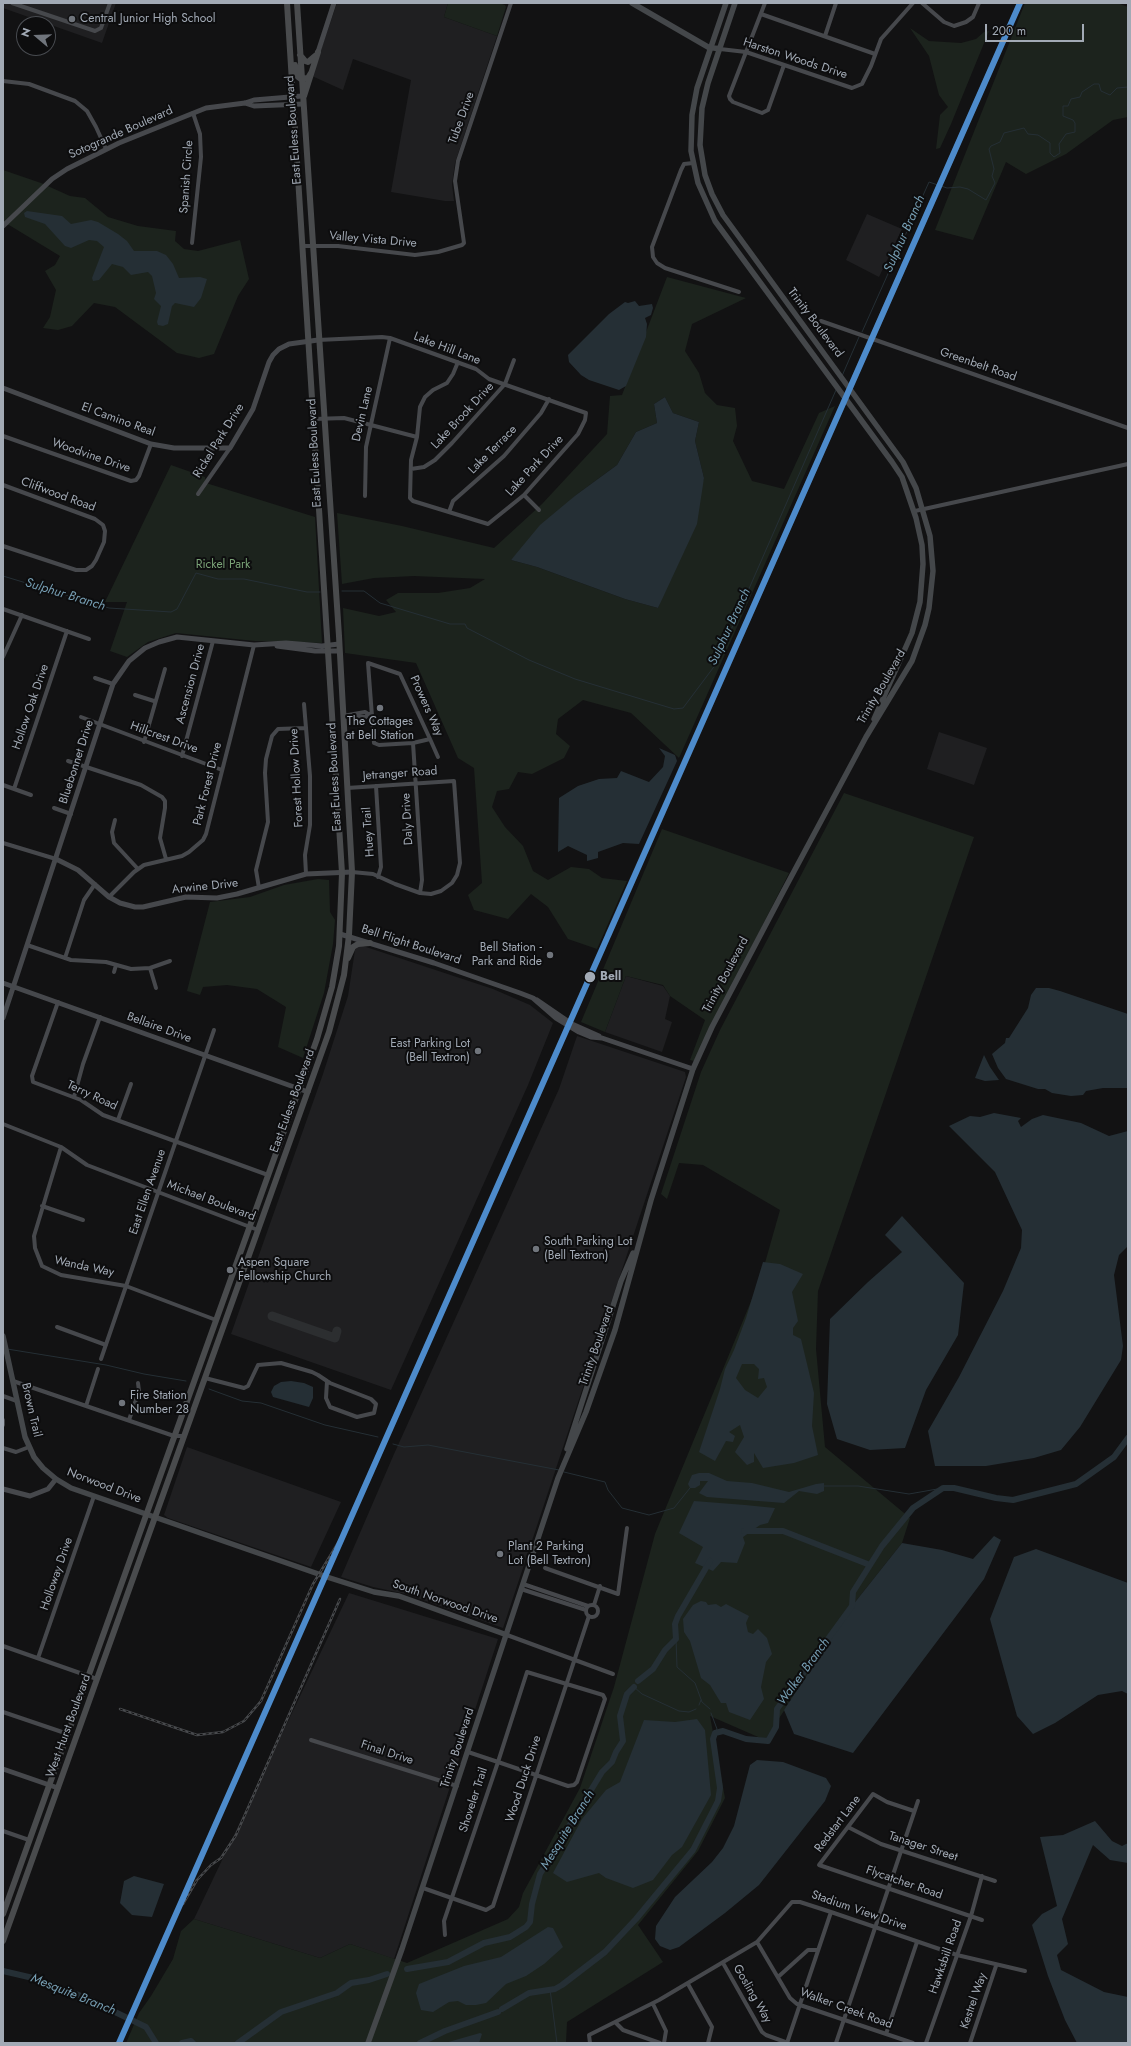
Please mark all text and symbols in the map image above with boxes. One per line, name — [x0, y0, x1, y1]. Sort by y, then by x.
place label: Central Junior High School — [80, 12, 216, 26]
marker: Central Junior High School — [67, 14, 77, 24]
north arrow — [16, 16, 56, 56]
scale bar — [987, 16, 1086, 42]
text: 200 m — [992, 22, 1026, 40]
text: N — [17, 26, 35, 39]
street label: Harston Woods Drive — [741, 35, 849, 83]
street label: East Euless Boulevard — [283, 75, 305, 185]
street label: Tube Drive — [446, 90, 478, 146]
street label: Sotogrande Boulevard — [67, 104, 175, 162]
street label: Spanish Circle — [177, 140, 197, 214]
water label: Sulphur Branch — [881, 193, 929, 275]
street label: Valley Vista Drive — [329, 229, 417, 251]
street label: Trinity Boulevard — [784, 285, 846, 361]
street label: Lake Hill Lane — [411, 330, 483, 368]
street label: Greenbelt Road — [938, 345, 1018, 385]
street label: Lake Brook Drive — [429, 380, 497, 452]
street label: Devin Lane — [350, 385, 376, 443]
street label: East Euless Boulevard — [305, 398, 325, 508]
street label: El Camino Real — [79, 400, 157, 440]
street label: Rickel Park Drive — [190, 401, 248, 481]
street label: Lake Terrace — [466, 423, 520, 477]
street label: Lake Park Drive — [503, 433, 567, 499]
street label: Woodvine Drive — [50, 436, 132, 476]
street label: Cliffwood Road — [19, 475, 97, 515]
park label: Rickel Park — [196, 558, 250, 572]
water label: Sulphur Branch — [23, 575, 107, 615]
water label: Sulphur Branch — [705, 586, 755, 668]
street label: Ascension Drive — [173, 643, 209, 725]
street label: Trinity Boulevard — [855, 647, 909, 727]
street label: Hollow Oak Drive — [10, 662, 52, 752]
street label: Prowers Way — [406, 673, 446, 739]
marker: The Cottages at Bell Station — [375, 703, 385, 713]
place label: The Cottages at Bell Station — [346, 715, 414, 743]
street label: Bluebonnet Drive — [57, 718, 97, 806]
street label: Hillcrest Drive — [128, 719, 200, 757]
street label: East Euless Boulevard — [325, 722, 345, 832]
street label: Forest Hollow Drive — [287, 728, 307, 828]
street label: Park Forest Drive — [191, 741, 225, 827]
street label: Jetranger Road — [362, 764, 438, 784]
street label: Daly Drive — [399, 793, 417, 845]
street label: Huey Trail — [360, 806, 378, 858]
street label: Arwine Drive — [171, 876, 239, 898]
street label: Bell Flight Boulevard — [359, 922, 463, 968]
street label: Trinity Boulevard — [700, 935, 752, 1015]
place label: Bell Station - Park and Ride — [472, 941, 542, 969]
marker: Bell Station - Park and Ride — [545, 950, 555, 960]
marker: Bell — [583, 970, 597, 984]
place label: Bell — [600, 970, 621, 984]
street label: Bellaire Drive — [125, 1010, 193, 1046]
place label: East Parking Lot (Bell Textron) — [390, 1037, 470, 1065]
marker: East Parking Lot (Bell Textron) — [473, 1046, 483, 1056]
street label: East Euless Boulevard — [268, 1047, 318, 1155]
street label: Terry Road — [65, 1078, 119, 1114]
street label: East Ellen Avenue — [127, 1147, 169, 1237]
street label: Michael Boulevard — [165, 1178, 257, 1224]
place label: South Parking Lot (Bell Textron) — [544, 1235, 632, 1263]
marker: South Parking Lot (Bell Textron) — [531, 1244, 541, 1254]
street label: Wanda Way — [53, 1254, 115, 1280]
place label: Aspen Square Fellowship Church — [238, 1256, 331, 1284]
marker: Aspen Square Fellowship Church — [225, 1265, 235, 1275]
street label: Trinity Boulevard — [577, 1304, 617, 1388]
street label: Brown Trail — [18, 1381, 44, 1439]
place label: Fire Station Number 28 — [130, 1389, 189, 1417]
marker: Fire Station Number 28 — [117, 1398, 127, 1408]
street label: Norwood Drive — [65, 1465, 143, 1507]
street label: Holloway Drive — [38, 1536, 76, 1612]
place label: Plant 2 Parking Lot (Bell Textron) — [508, 1540, 591, 1568]
marker: Plant 2 Parking Lot (Bell Textron) — [495, 1549, 505, 1559]
street label: South Norwood Drive — [390, 1577, 500, 1627]
water label: Walker Branch — [774, 1635, 834, 1709]
street label: West Hurst Boulevard — [44, 1672, 94, 1780]
street label: Trinity Boulevard — [438, 1706, 478, 1790]
street label: Wood Duck Drive — [503, 1734, 545, 1824]
street label: Final Drive — [359, 1738, 415, 1768]
street label: Shoveler Trail — [457, 1766, 491, 1834]
water label: Mesquite Branch — [537, 1788, 599, 1872]
street label: Redstart Lane — [812, 1793, 864, 1855]
street label: Tanager Street — [887, 1829, 959, 1865]
street label: Flycatcher Road — [864, 1863, 944, 1903]
street label: Stadium View Drive — [809, 1888, 909, 1934]
street label: Hawksbill Road — [927, 1918, 965, 1996]
street label: Gosling Way — [730, 1962, 774, 2026]
water label: Mesquite Branch — [28, 1971, 118, 2019]
street label: Kestrel Way — [958, 1971, 990, 2031]
street label: Walker Creek Road — [798, 1986, 894, 2032]

